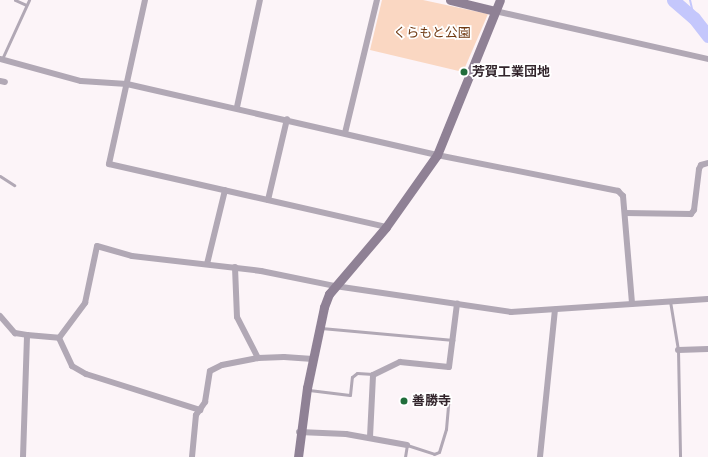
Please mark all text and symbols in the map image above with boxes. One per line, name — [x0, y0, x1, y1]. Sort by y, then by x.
park label: くらもと公園 — [393, 25, 471, 41]
place label: 芳賀工業団地 — [472, 64, 550, 80]
marker: 芳賀工業団地 — [459, 67, 469, 77]
place label: 善勝寺 — [412, 393, 451, 409]
marker: 善勝寺 — [399, 396, 409, 406]

